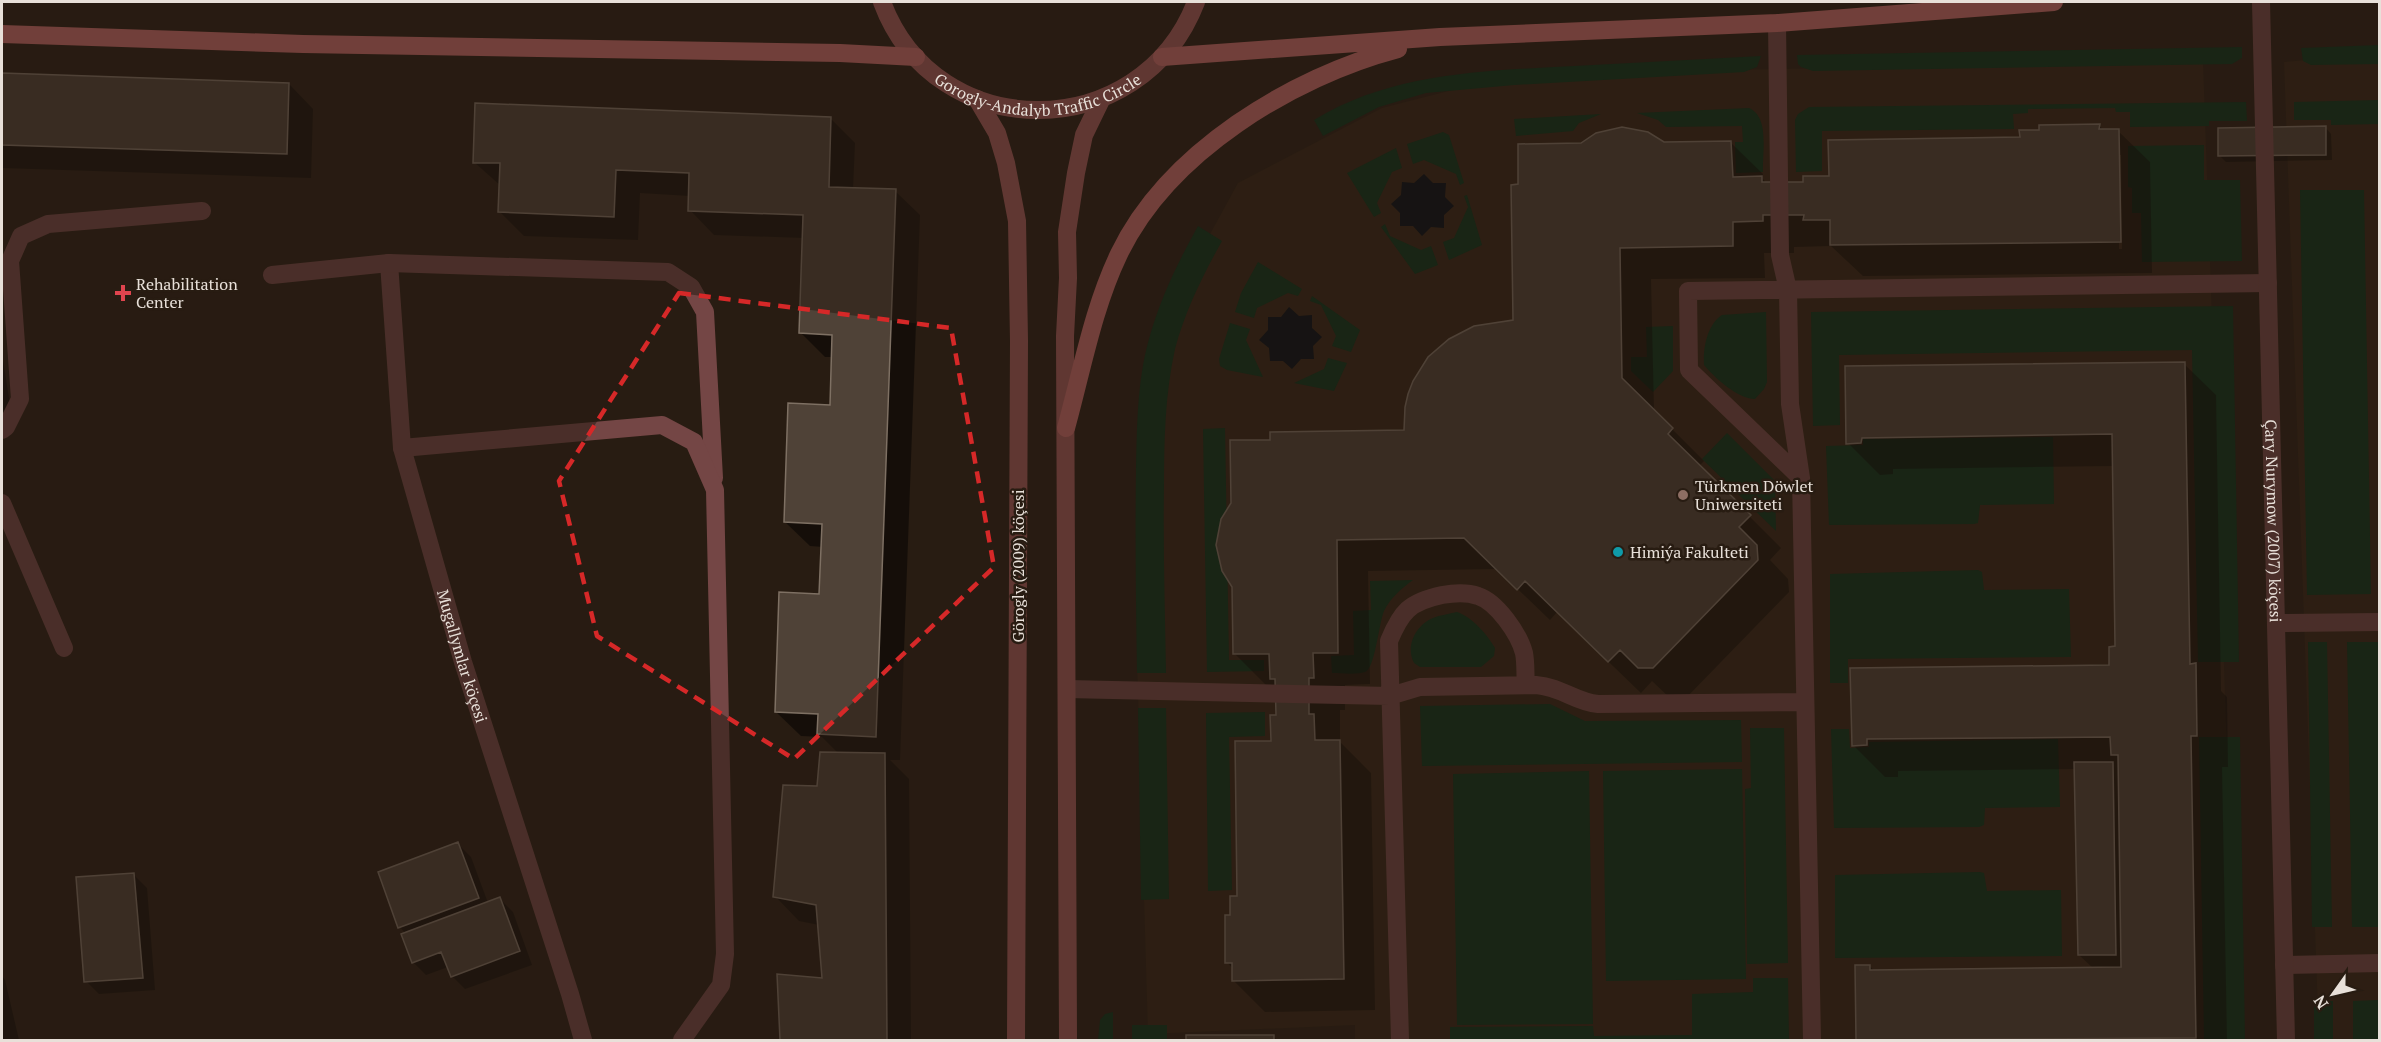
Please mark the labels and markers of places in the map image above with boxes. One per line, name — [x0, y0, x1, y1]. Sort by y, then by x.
place label: Rehabilitation Center — [136, 273, 238, 313]
marker: Rehabilitation Center — [114, 284, 132, 302]
place label: Türkmen Döwlet Uniwersiteti — [1695, 475, 1814, 515]
marker: Türkmen Döwlet Uniwersiteti — [1676, 488, 1690, 502]
place label: Himiýa Fakulteti — [1630, 541, 1749, 563]
marker: Himiýa Fakulteti — [1611, 545, 1625, 559]

